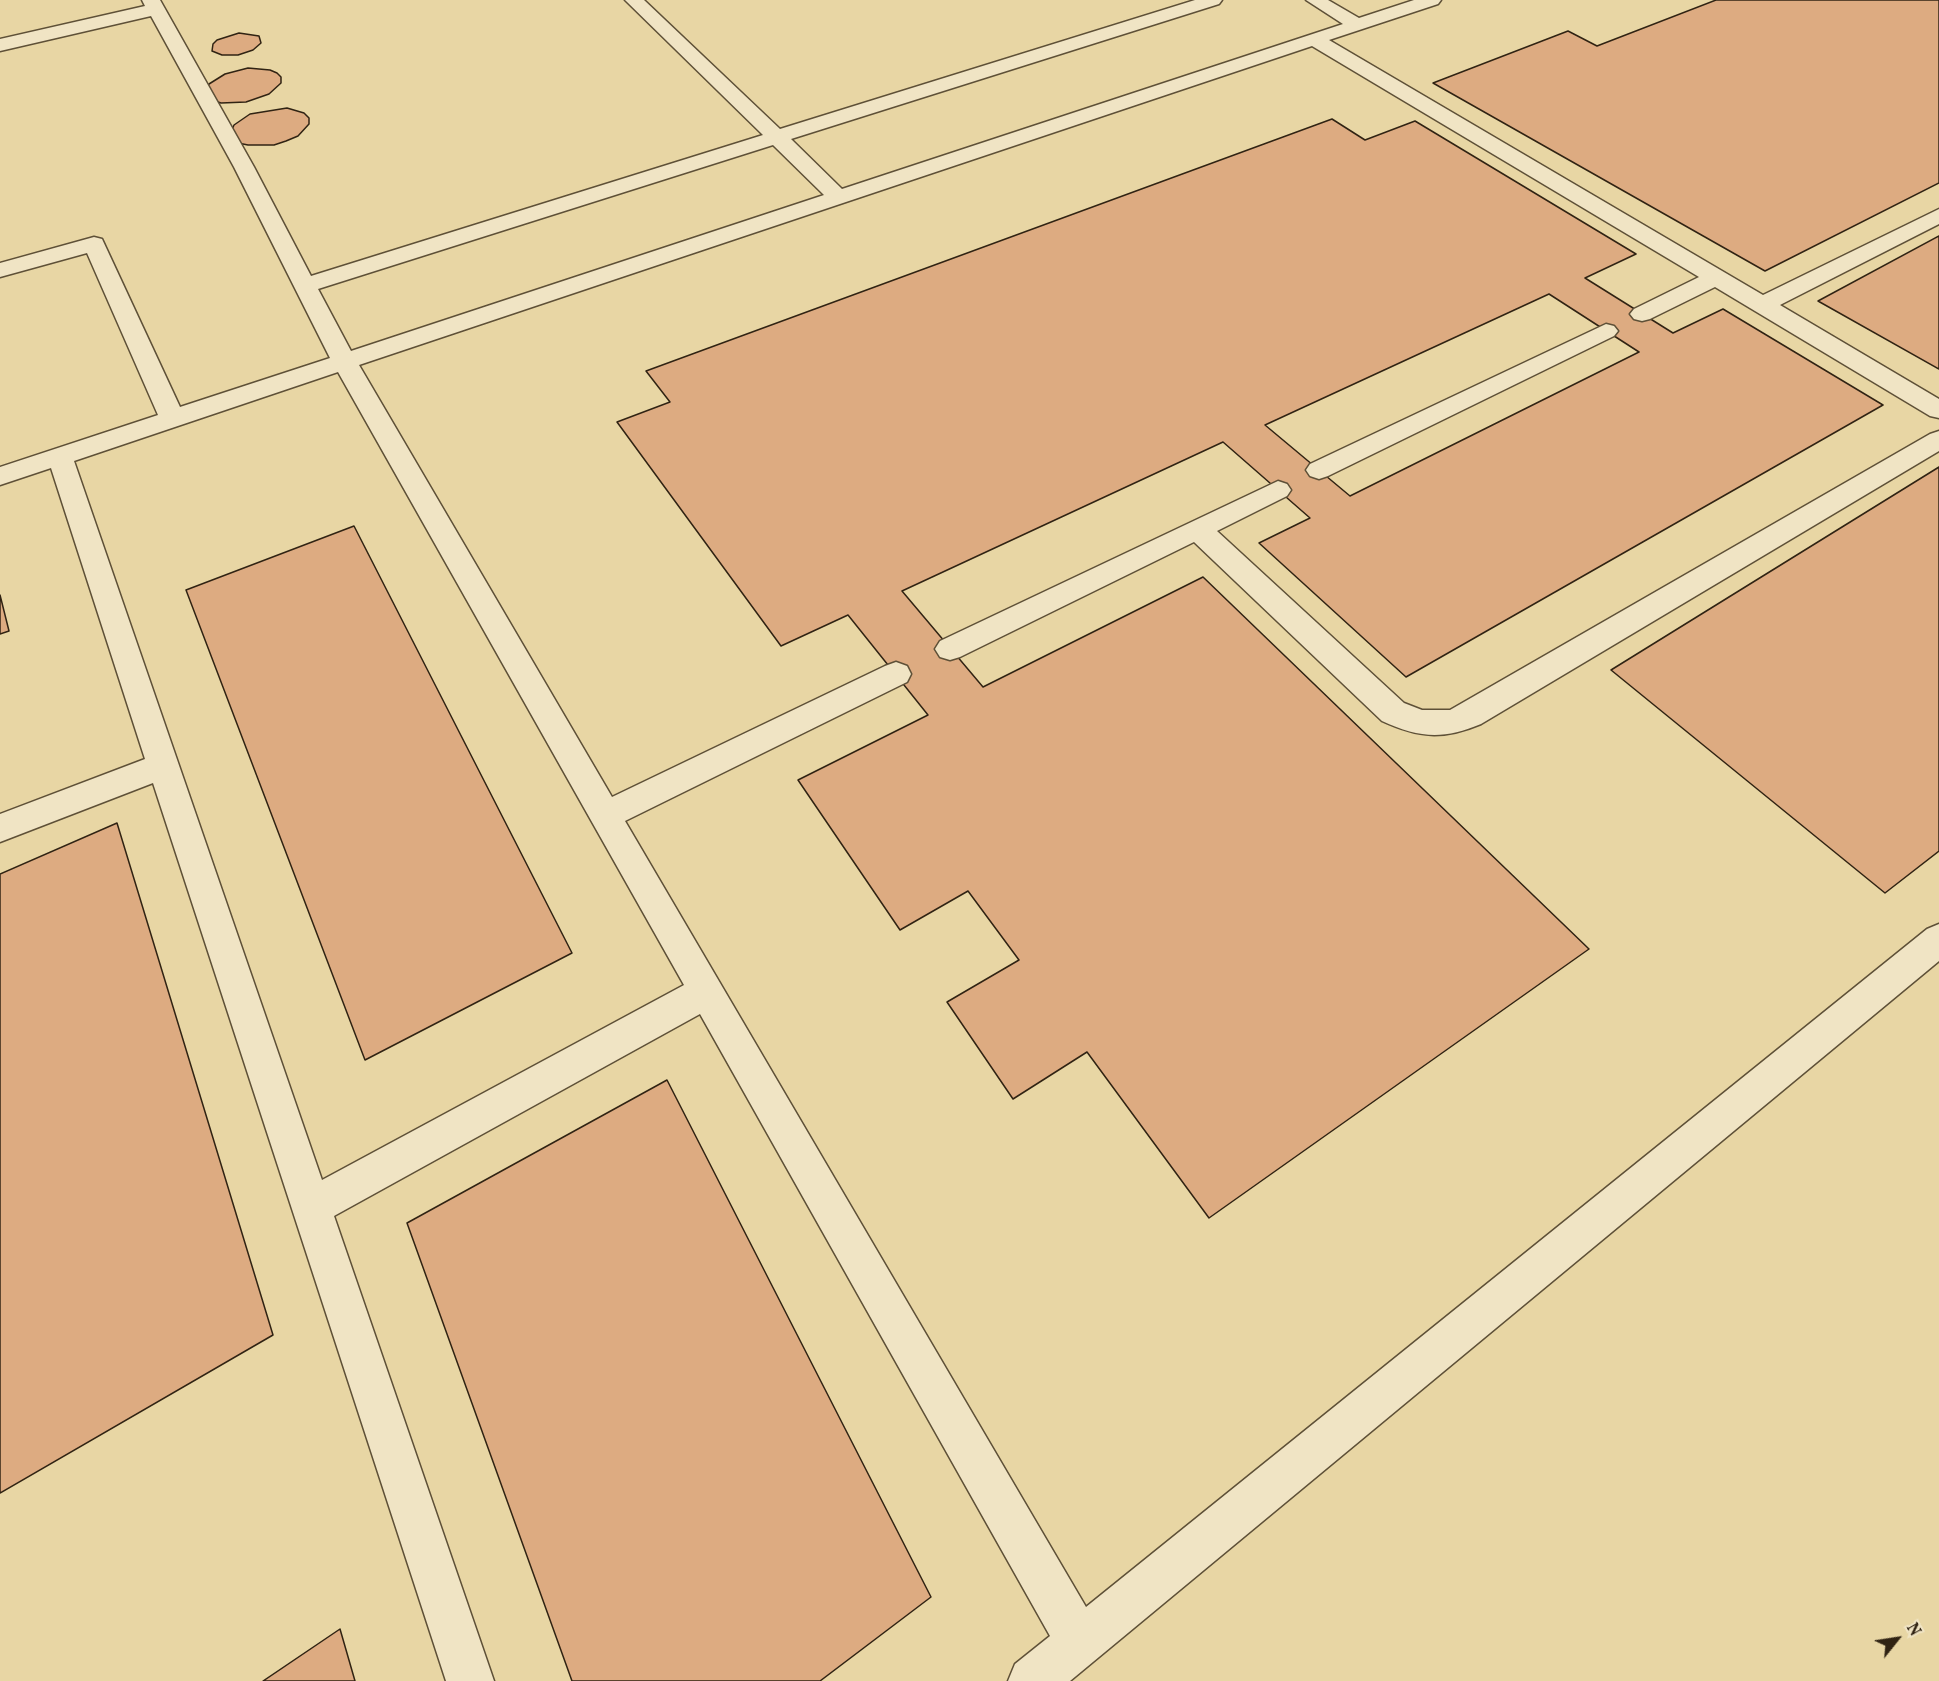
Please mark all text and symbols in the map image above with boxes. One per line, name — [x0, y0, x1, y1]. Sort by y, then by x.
north arrow — [1867, 1609, 1927, 1669]
text: N — [1900, 1619, 1925, 1641]

